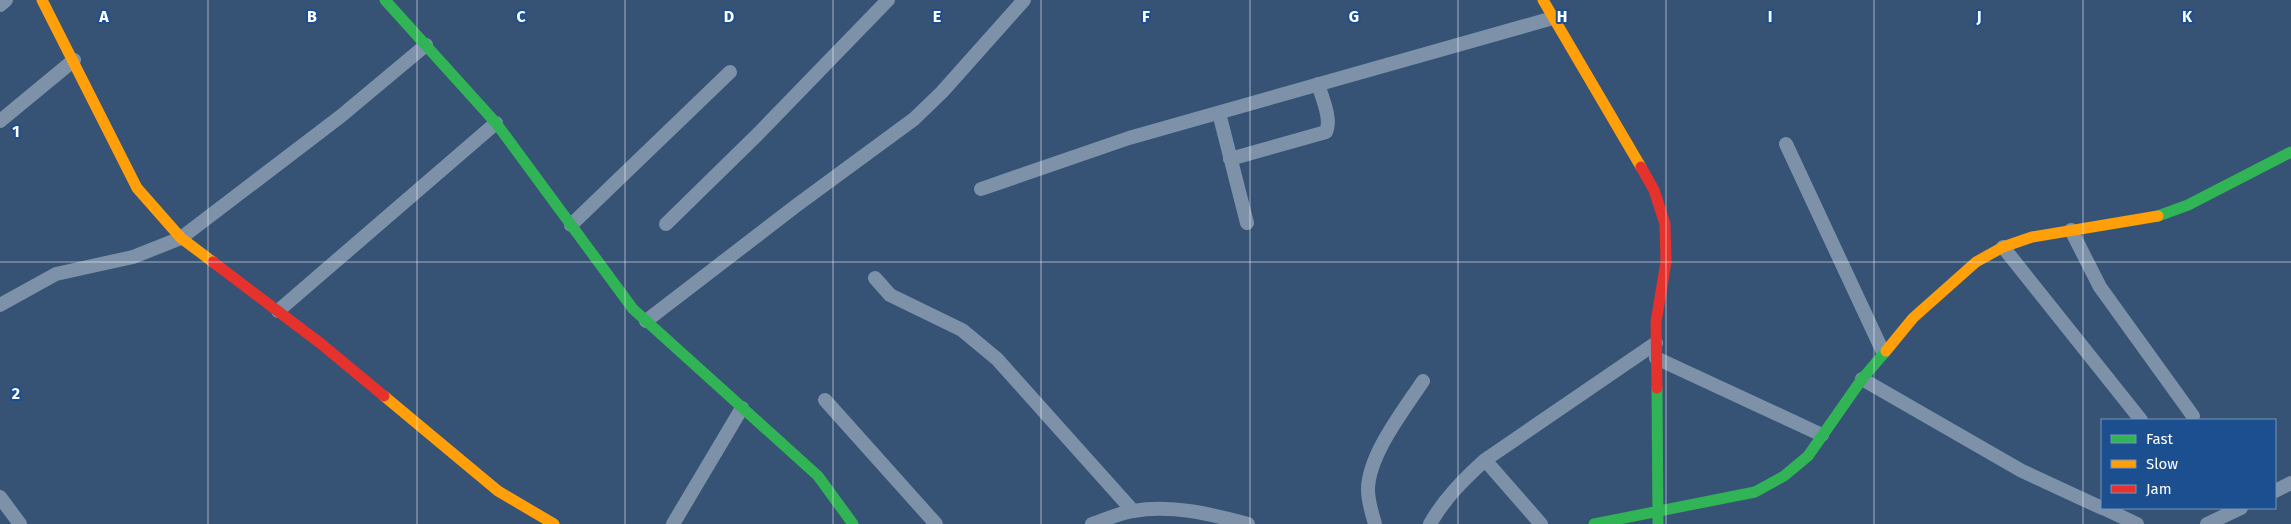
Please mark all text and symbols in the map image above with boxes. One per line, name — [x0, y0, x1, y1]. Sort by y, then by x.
text: A — [98, 7, 109, 26]
text: B — [307, 7, 317, 26]
text: C — [516, 7, 526, 26]
text: D — [724, 7, 734, 26]
text: E — [933, 7, 941, 26]
text: F — [1142, 7, 1150, 26]
text: G — [1349, 7, 1359, 26]
text: H — [1557, 7, 1567, 26]
text: I — [1768, 7, 1772, 26]
text: J — [1975, 7, 1982, 26]
text: K — [2182, 7, 2193, 26]
text: 1 — [12, 122, 20, 141]
text: 2 — [12, 384, 20, 403]
legend — [2101, 419, 2276, 509]
text: Fast — [2146, 430, 2173, 448]
text: Slow — [2146, 455, 2178, 473]
text: Jam — [2146, 480, 2172, 498]

